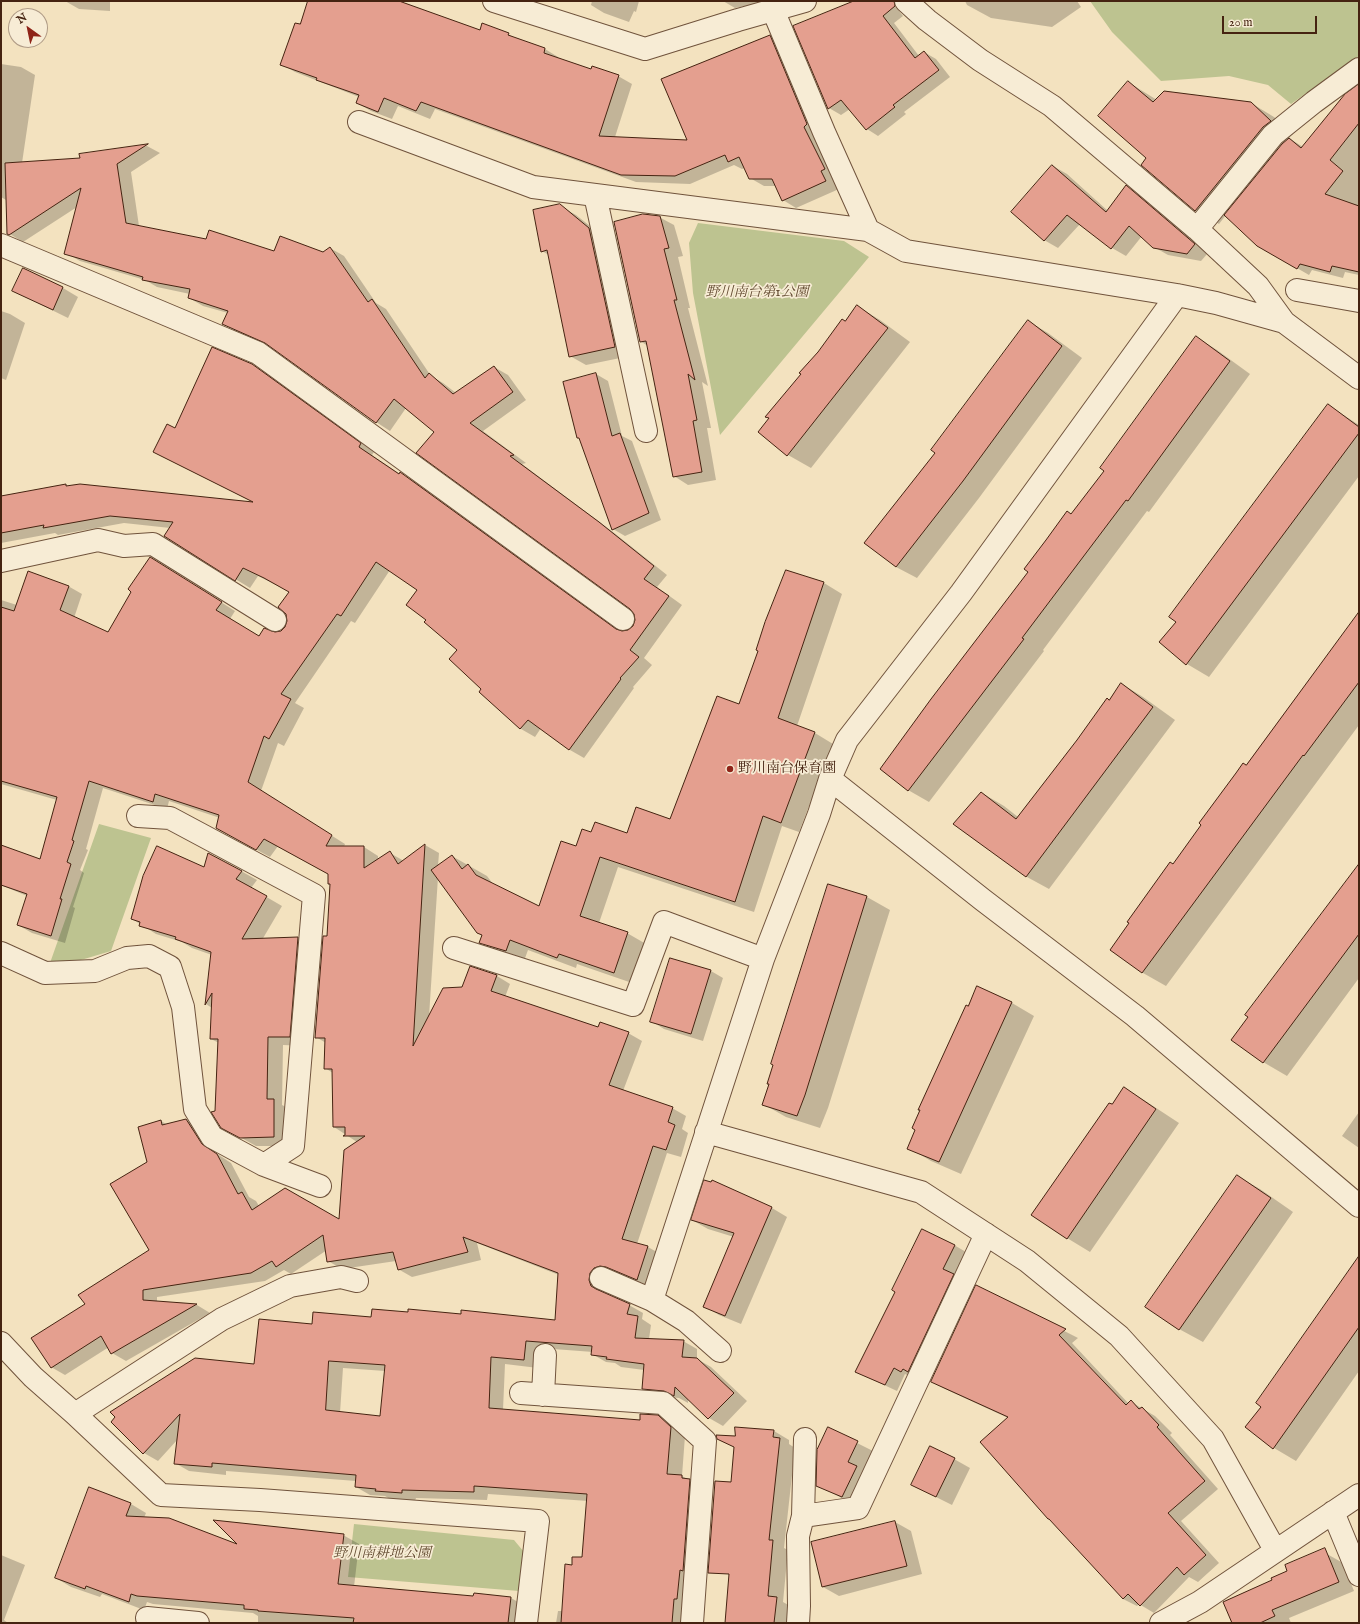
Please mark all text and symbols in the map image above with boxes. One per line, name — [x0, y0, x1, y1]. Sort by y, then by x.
north arrow — [8, 8, 48, 48]
scale bar — [1224, 8, 1319, 34]
text: N — [14, 10, 30, 27]
text: 20 m — [1229, 15, 1252, 30]
park label: 野川南台第1公園 — [705, 285, 809, 301]
place label: 野川南台保育園 — [738, 761, 836, 777]
marker: 野川南台保育園 — [725, 764, 735, 774]
park label: 野川南耕地公園 — [333, 1546, 431, 1562]

